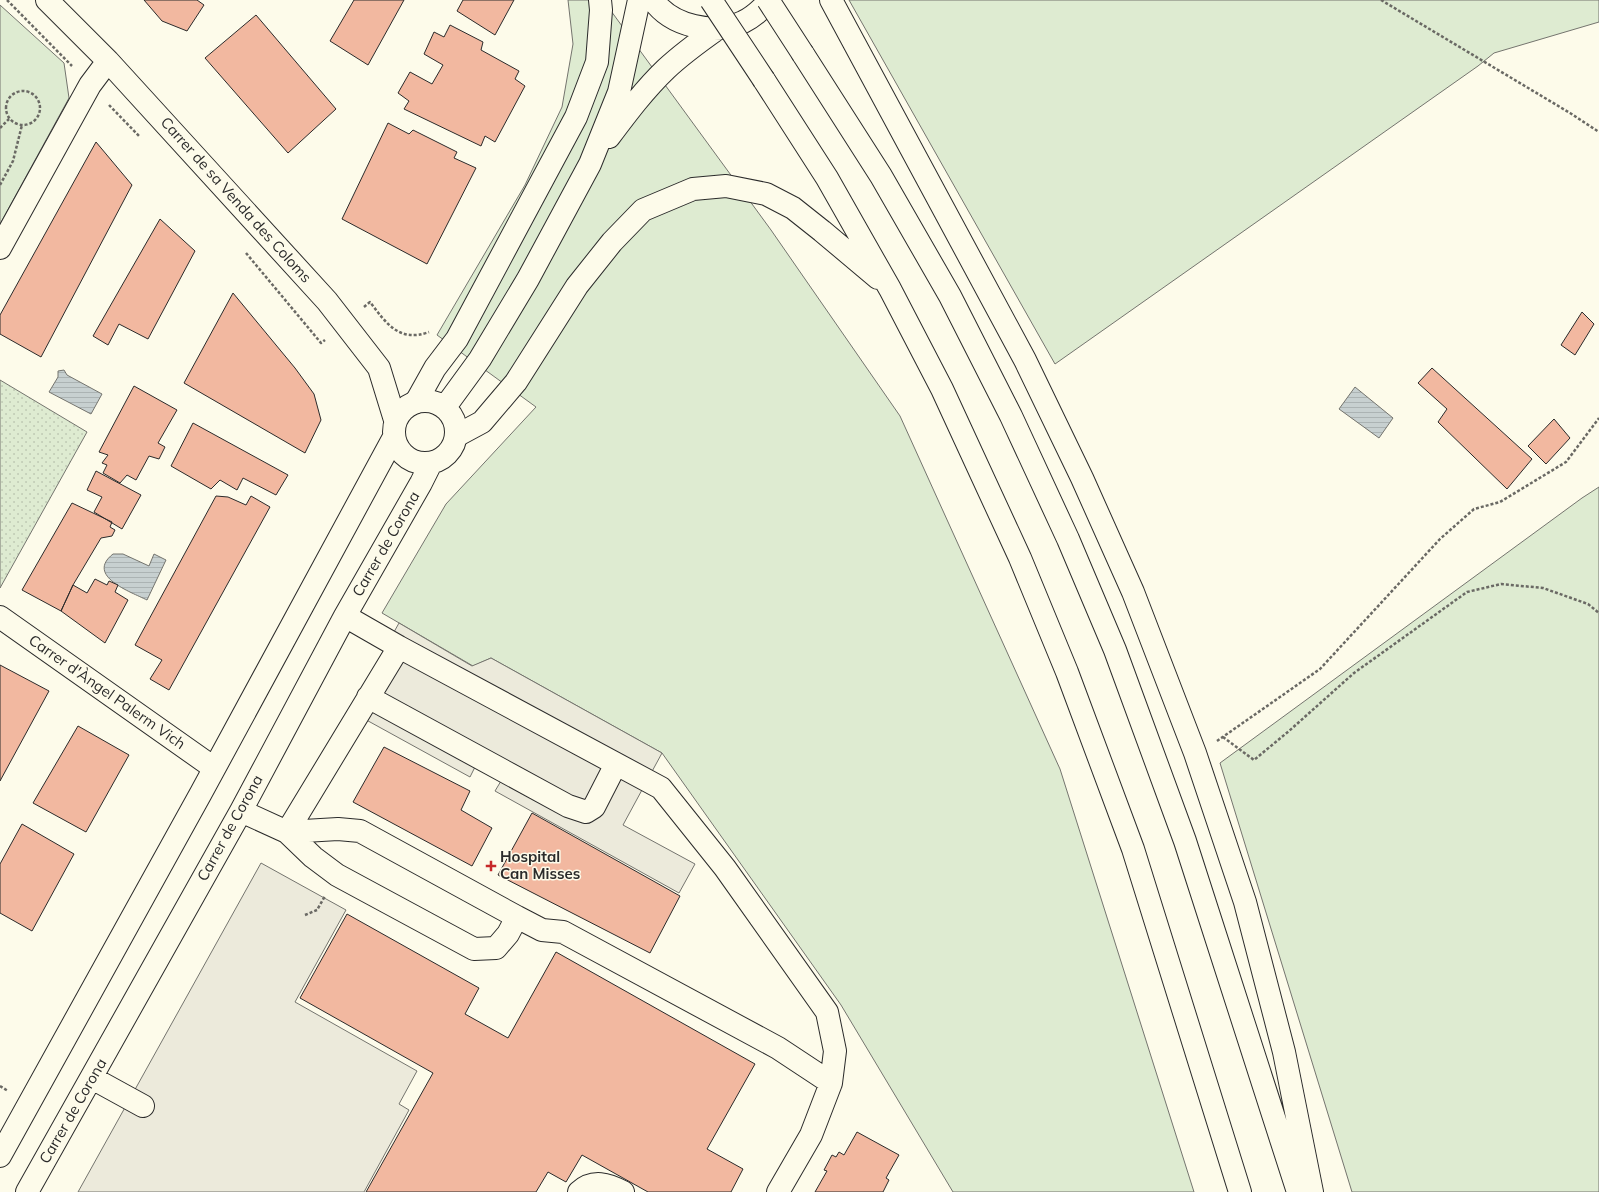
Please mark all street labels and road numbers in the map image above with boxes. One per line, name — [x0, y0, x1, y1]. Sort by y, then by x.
street label: Carrer de sa Venda des Coloms — [157, 113, 316, 287]
street label: Carrer de Corona — [348, 488, 423, 600]
street label: Carrer d'Àngel Palerm Vich — [25, 630, 189, 753]
street label: Carrer de Corona — [193, 771, 267, 884]
street label: Carrer de Corona — [35, 1055, 110, 1167]

